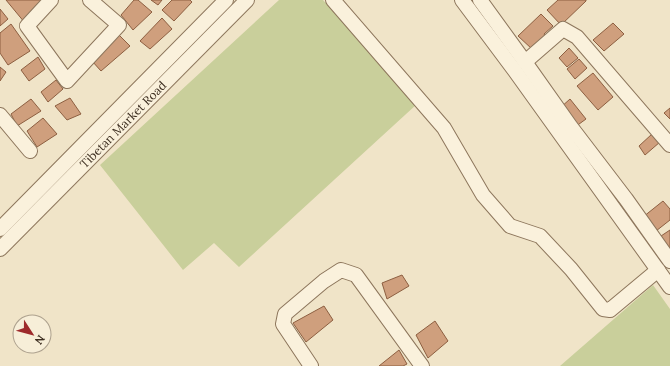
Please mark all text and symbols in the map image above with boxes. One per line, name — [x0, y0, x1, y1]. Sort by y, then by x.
street label: Tibetan Market Road — [76, 78, 169, 171]
north arrow — [12, 314, 52, 354]
text: N — [32, 332, 48, 348]

